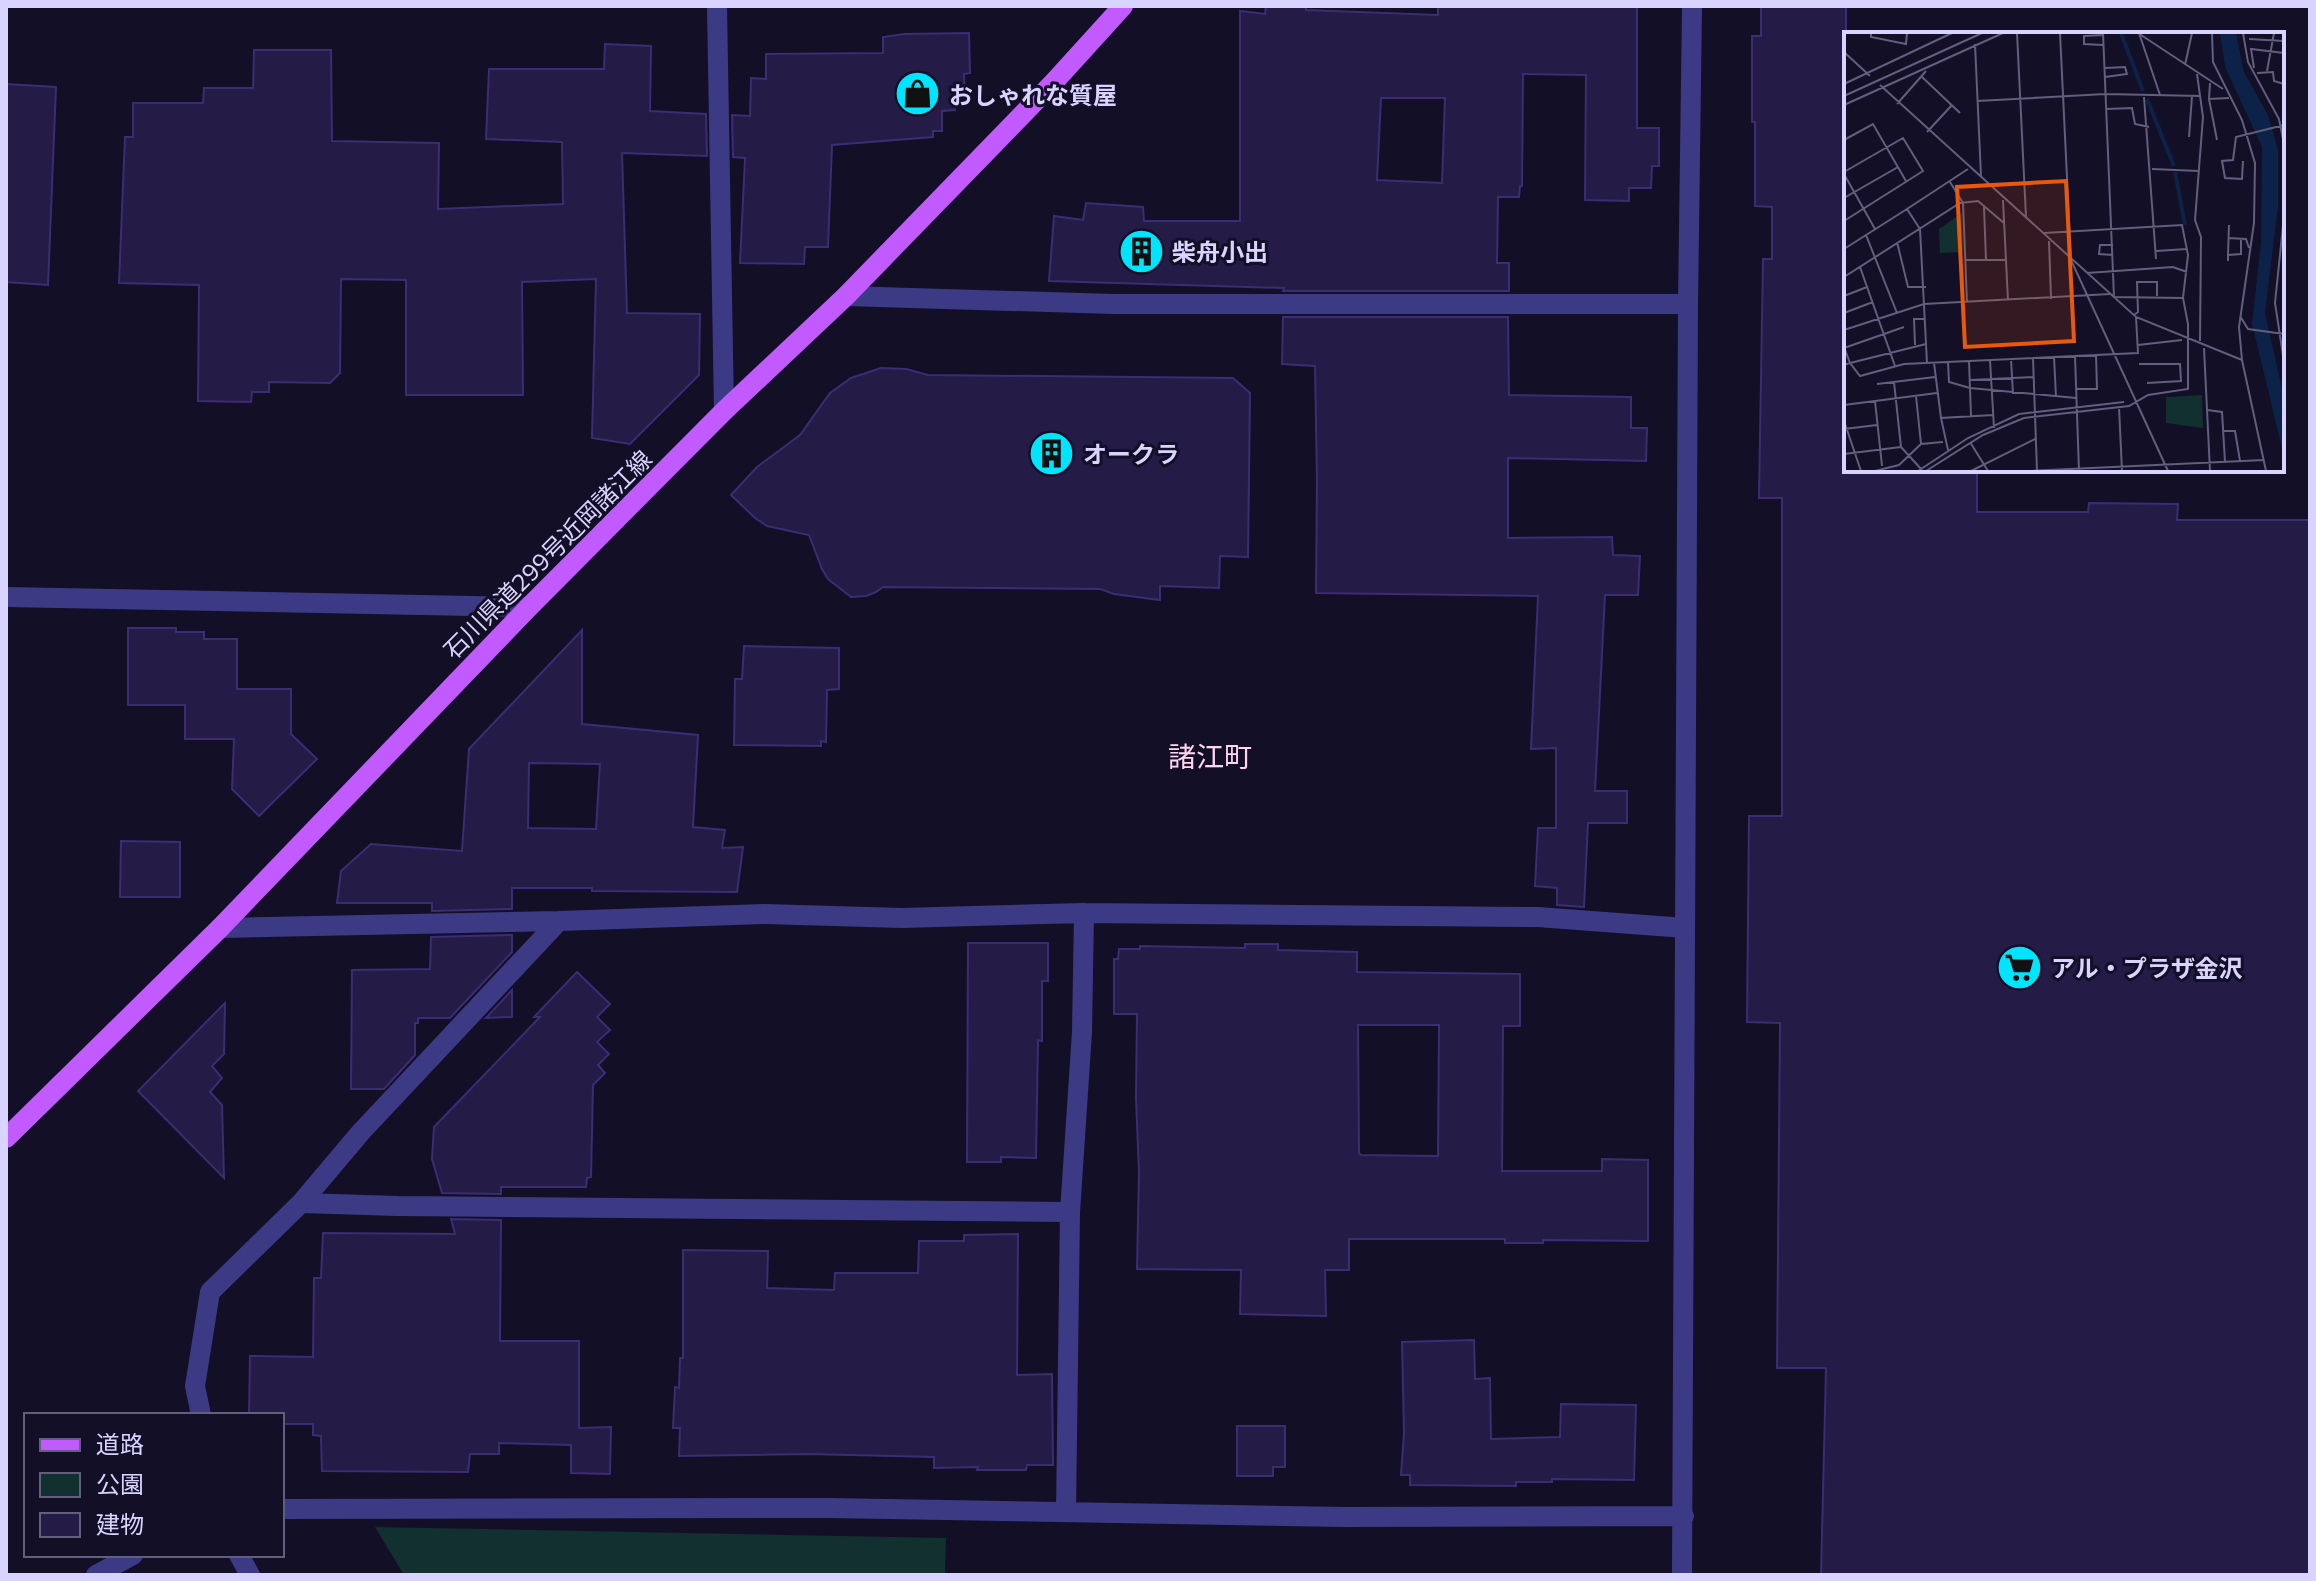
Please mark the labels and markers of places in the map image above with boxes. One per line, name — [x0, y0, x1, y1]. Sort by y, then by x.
shop icon: おしゃれな質屋 — [894, 70, 942, 118]
place label: おしゃれな質屋 — [949, 80, 1117, 109]
building icon: 柴舟小出 — [1117, 227, 1165, 275]
place label: 柴舟小出 — [1172, 237, 1268, 266]
building icon: オークラ — [1028, 429, 1076, 477]
place label: オークラ — [1083, 439, 1179, 468]
supermarket icon: アル・プラザ金沢 — [1996, 943, 2044, 991]
place label: アル・プラザ金沢 — [2051, 953, 2243, 982]

